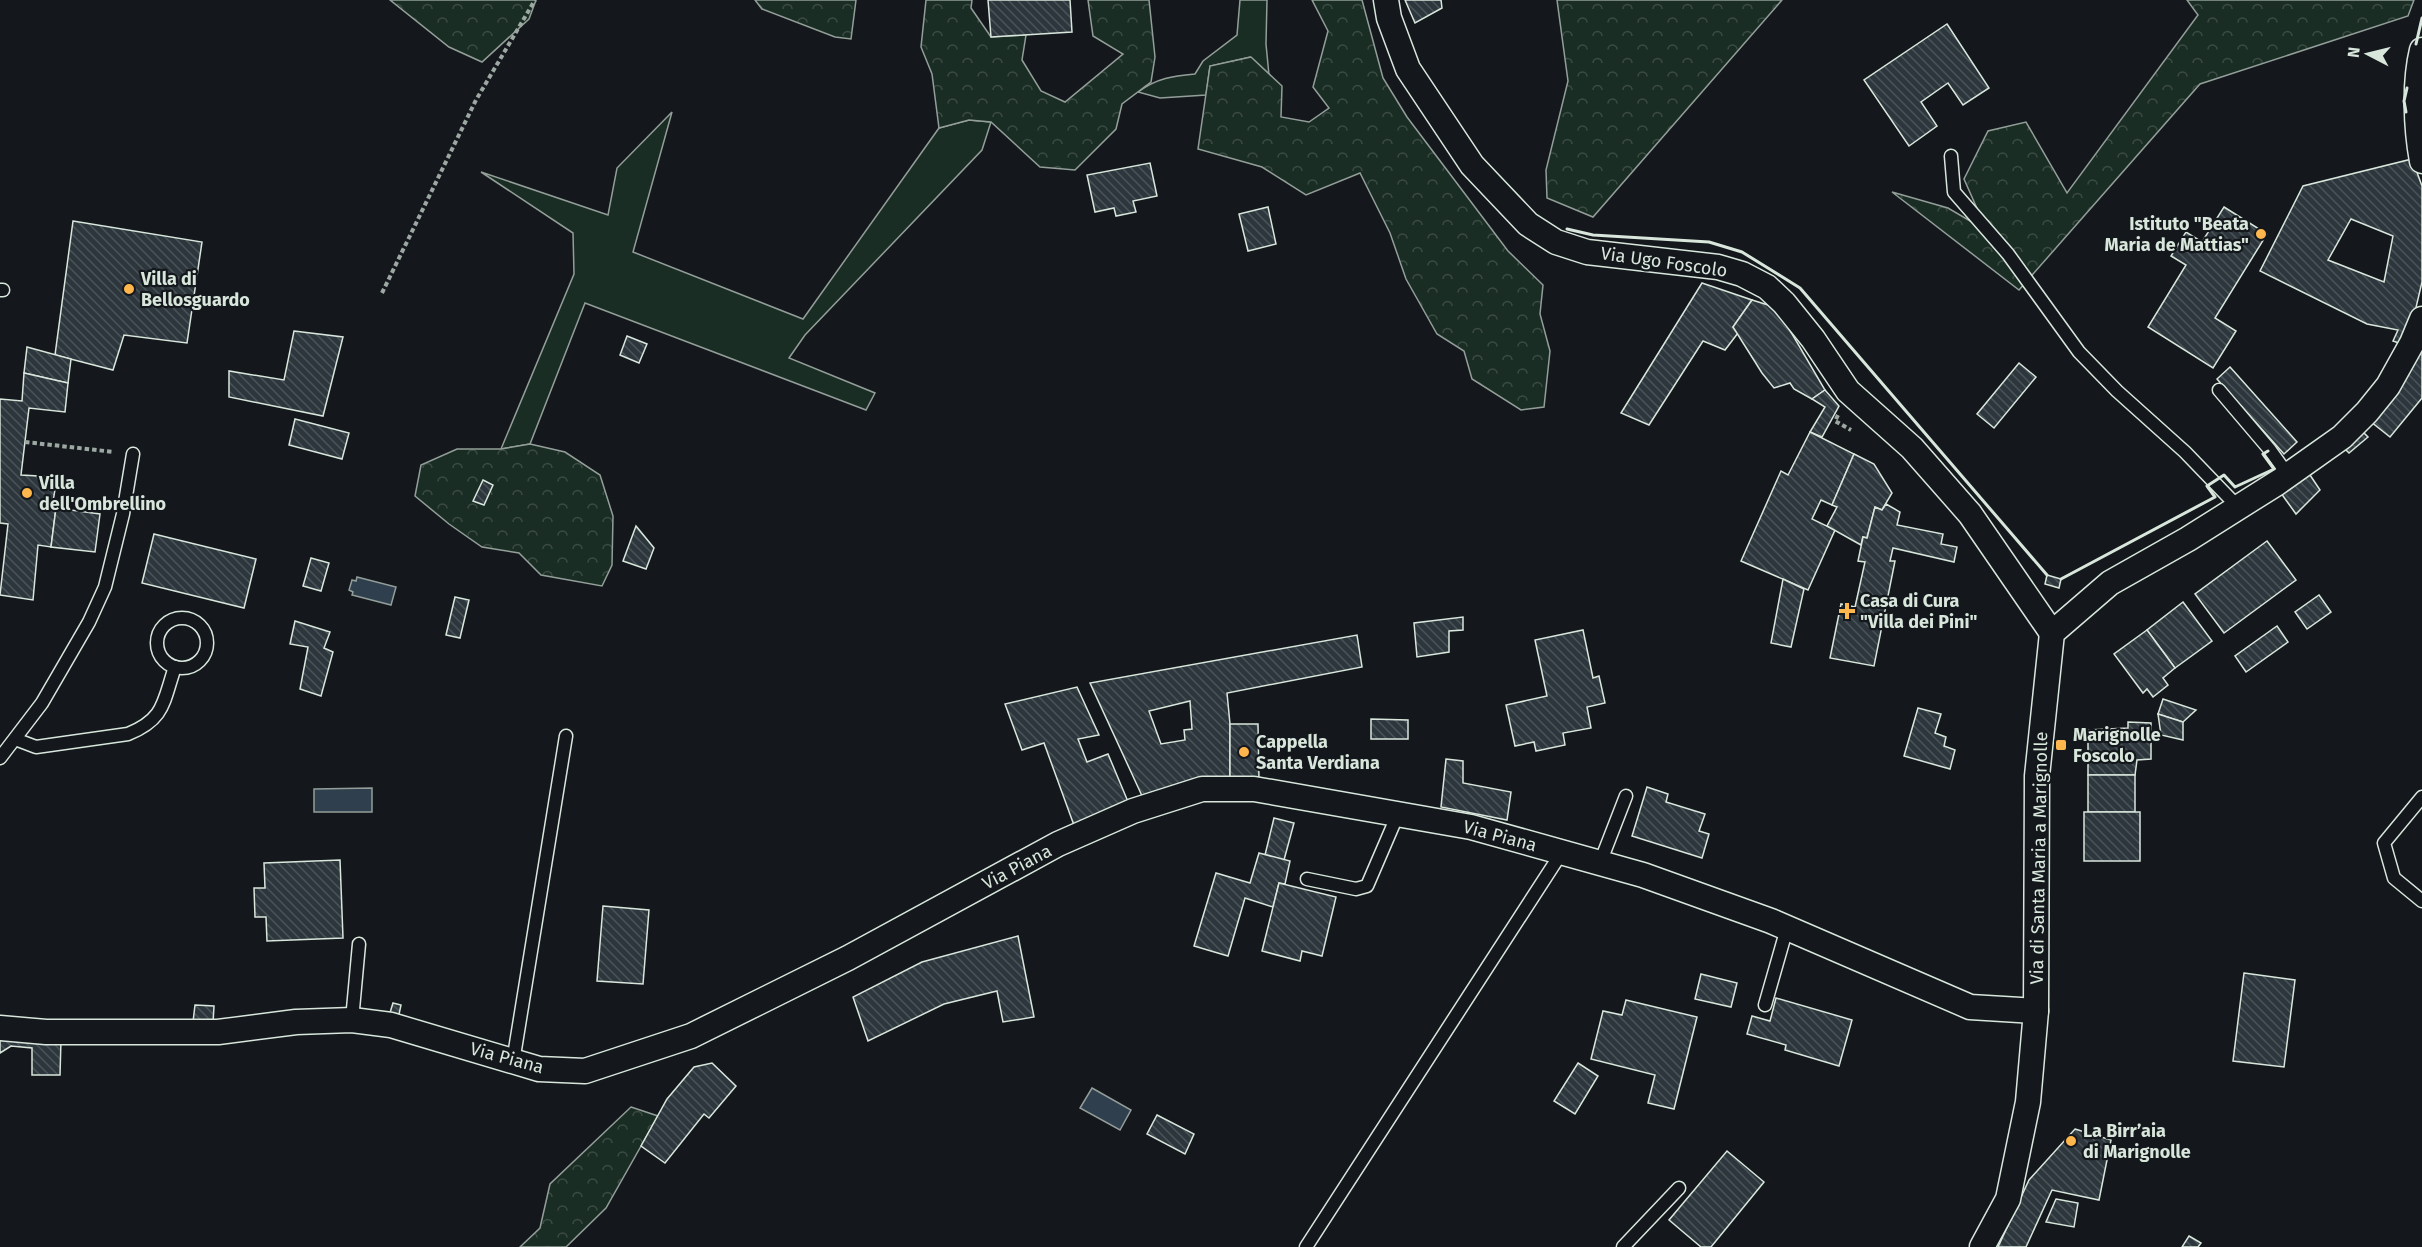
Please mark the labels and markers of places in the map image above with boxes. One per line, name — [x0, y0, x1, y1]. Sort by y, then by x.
place label: Istituto "Beata Maria de Mattias" — [2105, 213, 2249, 256]
marker: Istituto "Beata Maria de Mattias" — [2254, 227, 2268, 241]
place label: Villa di Bellosguardo — [140, 268, 250, 311]
marker: Villa di Bellosguardo — [122, 282, 136, 296]
place label: Villa dell'Ombrellino — [38, 472, 166, 515]
marker: Villa dell'Ombrellino — [20, 486, 34, 500]
place label: Casa di Cura "Villa dei Pini" — [1860, 590, 1978, 633]
marker: Casa di Cura "Villa dei Pini" — [1838, 602, 1856, 620]
place label: Marignolle Foscolo — [2073, 724, 2161, 767]
place label: Cappella Santa Verdiana — [1256, 731, 1380, 774]
marker: Marignolle Foscolo — [2054, 738, 2068, 752]
marker: Cappella Santa Verdiana — [1237, 745, 1251, 759]
place label: La Birr’aia di Marignolle — [2083, 1120, 2191, 1163]
marker: La Birr’aia di Marignolle — [2064, 1134, 2078, 1148]

